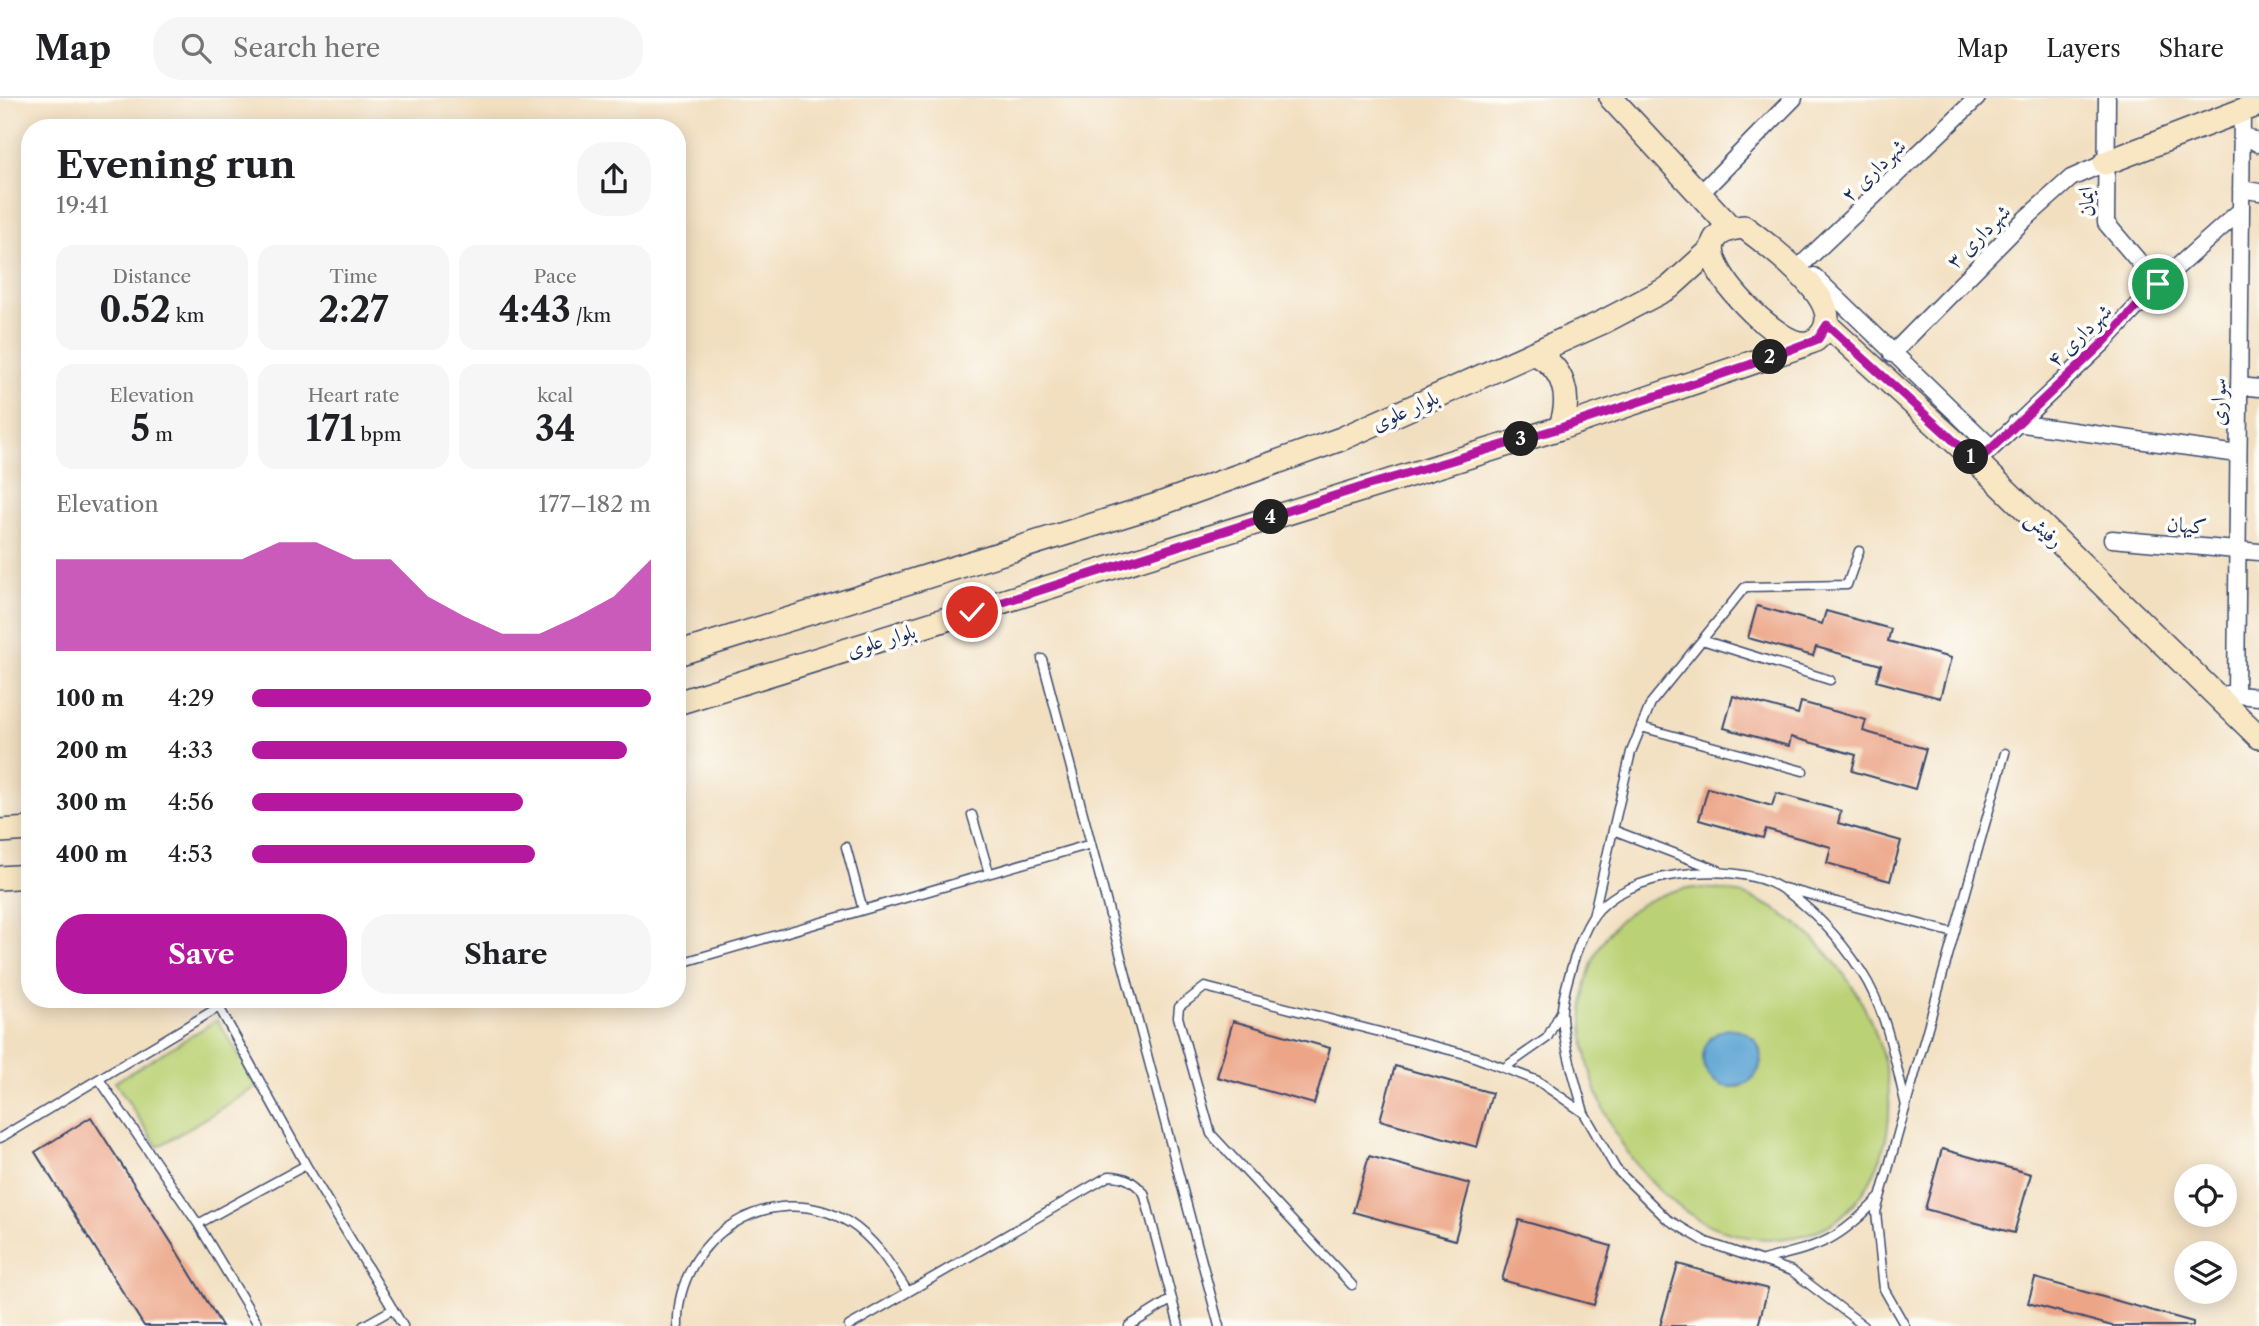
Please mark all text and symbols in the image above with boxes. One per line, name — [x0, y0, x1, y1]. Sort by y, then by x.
search box — [153, 17, 643, 80]
text: Map — [35, 28, 111, 69]
icon: search — [177, 29, 215, 67]
text: Search here — [233, 32, 380, 64]
text: Map — [1957, 34, 2008, 63]
text: Layers — [2046, 34, 2121, 63]
text: Share — [2159, 34, 2224, 63]
street label: شهرداری ۲ — [1835, 133, 1912, 208]
text: Evening run — [56, 141, 296, 188]
button: share — [577, 142, 651, 216]
street label: ایمان — [2072, 186, 2101, 218]
text: 19:41 — [56, 191, 109, 219]
street label: شهرداری ۳ — [1941, 199, 2017, 275]
pin — [2128, 254, 2188, 314]
text: Distance — [113, 265, 191, 288]
text: Time — [329, 265, 378, 288]
text: Pace — [534, 265, 577, 288]
icon: arrive — [2139, 265, 2177, 303]
text: 0.52 — [99, 288, 171, 331]
text: 2:27 — [319, 288, 388, 331]
text: 4:43 — [499, 288, 571, 331]
street label: شهرداری ۴ — [2041, 298, 2118, 373]
text: km — [171, 304, 204, 327]
text: /km — [571, 304, 611, 327]
pin: 2 — [1752, 340, 1788, 374]
text: 2 — [1764, 345, 1775, 368]
street label: سواری — [2205, 378, 2232, 426]
text: Elevation — [109, 384, 194, 407]
text: Heart rate — [308, 384, 399, 407]
text: kcal — [537, 384, 573, 407]
street label: بلوار علوی — [1368, 384, 1443, 437]
text: 5 — [131, 407, 150, 450]
text: 171 — [306, 407, 355, 450]
text: 34 — [535, 407, 575, 450]
pin: 3 — [1504, 422, 1538, 456]
text: m — [150, 423, 173, 446]
text: bpm — [355, 423, 401, 446]
text: 3 — [1515, 427, 1526, 450]
pin: 1 — [1954, 440, 1988, 474]
text: 1 — [1966, 445, 1975, 468]
text: Elevation — [56, 490, 159, 518]
text: 177–182 m — [538, 490, 651, 518]
pin: 4 — [1254, 500, 1288, 534]
text: 4 — [1265, 505, 1276, 528]
street label: رفیش — [2020, 505, 2069, 554]
street label: کیهان — [2166, 511, 2208, 541]
pin — [942, 582, 1002, 642]
icon: check — [953, 593, 991, 631]
street label: بلوار علوی — [843, 618, 919, 663]
text: 100 m — [56, 684, 124, 712]
text: 4:29 — [168, 684, 214, 712]
text: 200 m — [56, 736, 128, 764]
text: 4:33 — [168, 736, 213, 764]
text: 300 m — [56, 788, 127, 816]
text: 4:56 — [168, 788, 214, 816]
text: 400 m — [56, 840, 128, 868]
text: 4:53 — [168, 840, 213, 868]
button: Save — [56, 914, 347, 994]
button: Share — [361, 914, 651, 994]
map controls — [2174, 1164, 2237, 1304]
button: locate — [2174, 1164, 2237, 1227]
button: layers — [2174, 1241, 2237, 1304]

